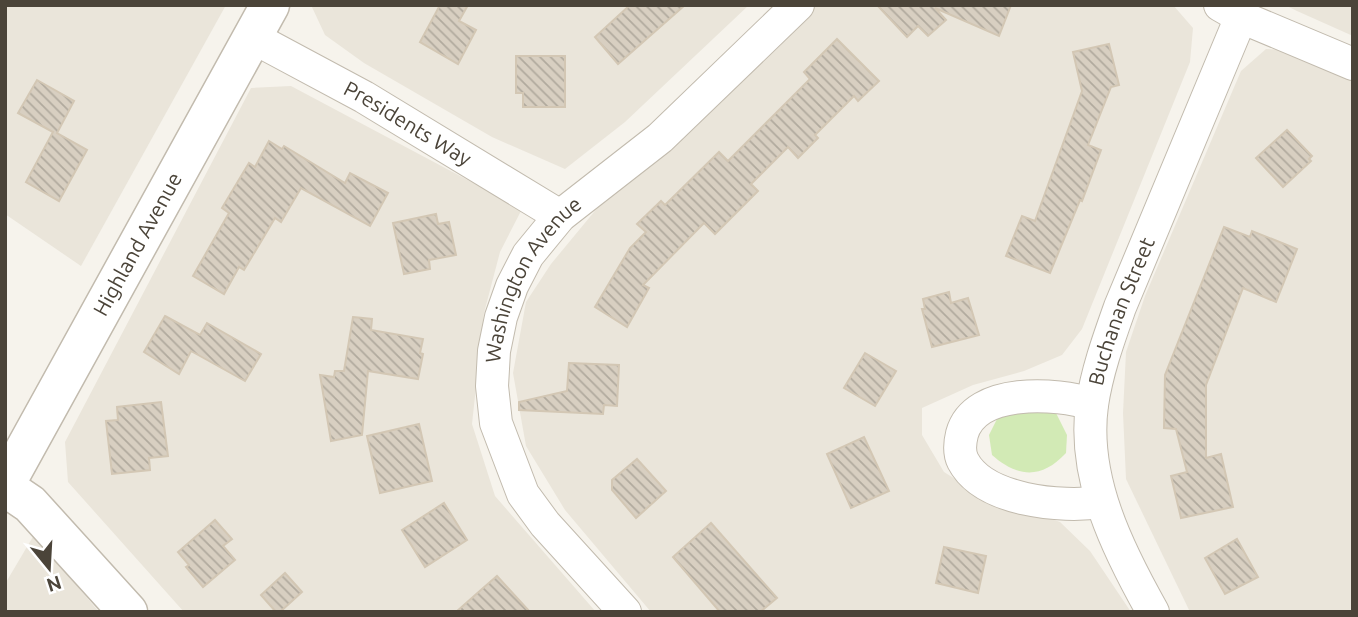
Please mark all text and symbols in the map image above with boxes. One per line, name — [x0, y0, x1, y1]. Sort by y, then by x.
street label: Presidents Way — [340, 76, 476, 170]
street label: Highland Avenue — [88, 168, 186, 320]
street label: Washington Avenue — [480, 191, 586, 363]
street label: Buchanan Street — [1083, 233, 1159, 388]
north arrow — [14, 533, 84, 603]
text: N — [44, 572, 64, 597]

